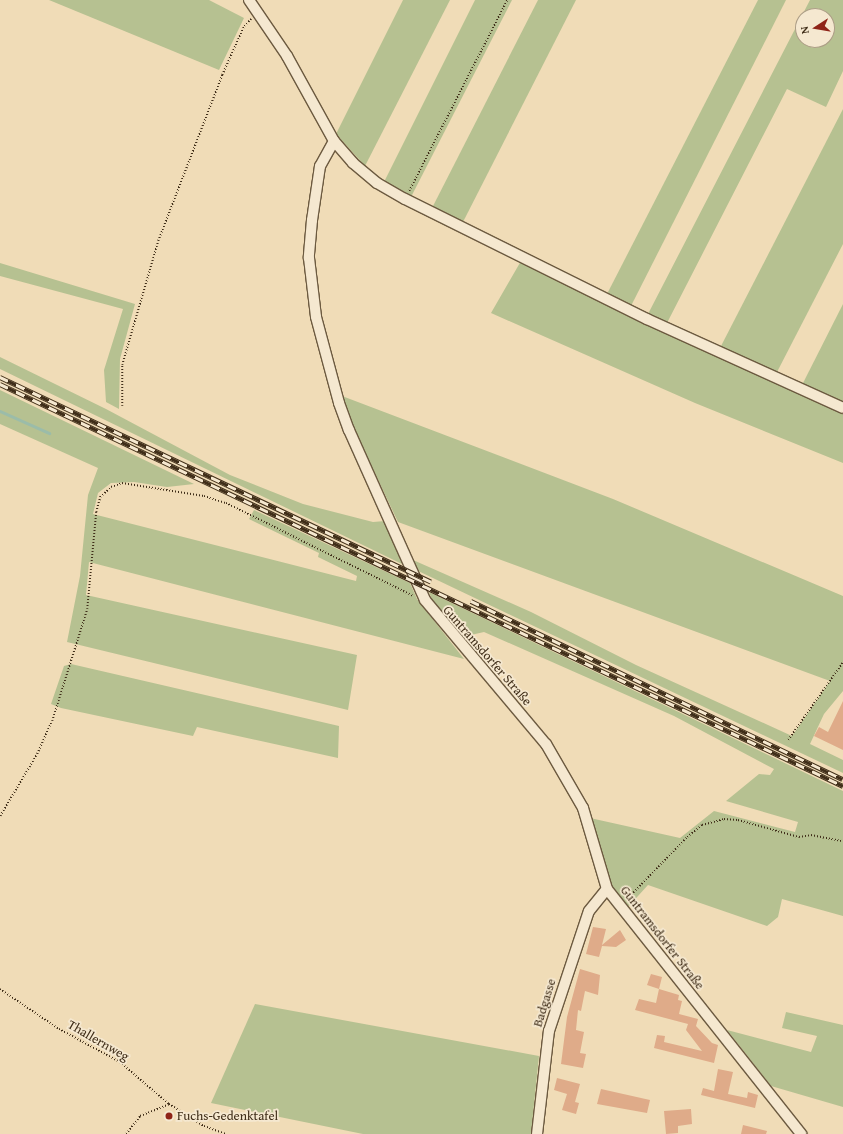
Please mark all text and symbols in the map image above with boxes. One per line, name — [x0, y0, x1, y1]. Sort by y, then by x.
north arrow — [795, 8, 835, 48]
text: N — [796, 25, 813, 36]
street label: Guntramsdorfer Straße — [439, 603, 535, 709]
street label: Guntramsdorfer Straße — [617, 883, 707, 993]
street label: Badgasse — [530, 977, 560, 1029]
street label: Thallernweg — [65, 1017, 131, 1065]
place label: Fuchs-Gedenktafel — [177, 1108, 278, 1124]
marker: Fuchs-Gedenktafel — [164, 1111, 174, 1121]

